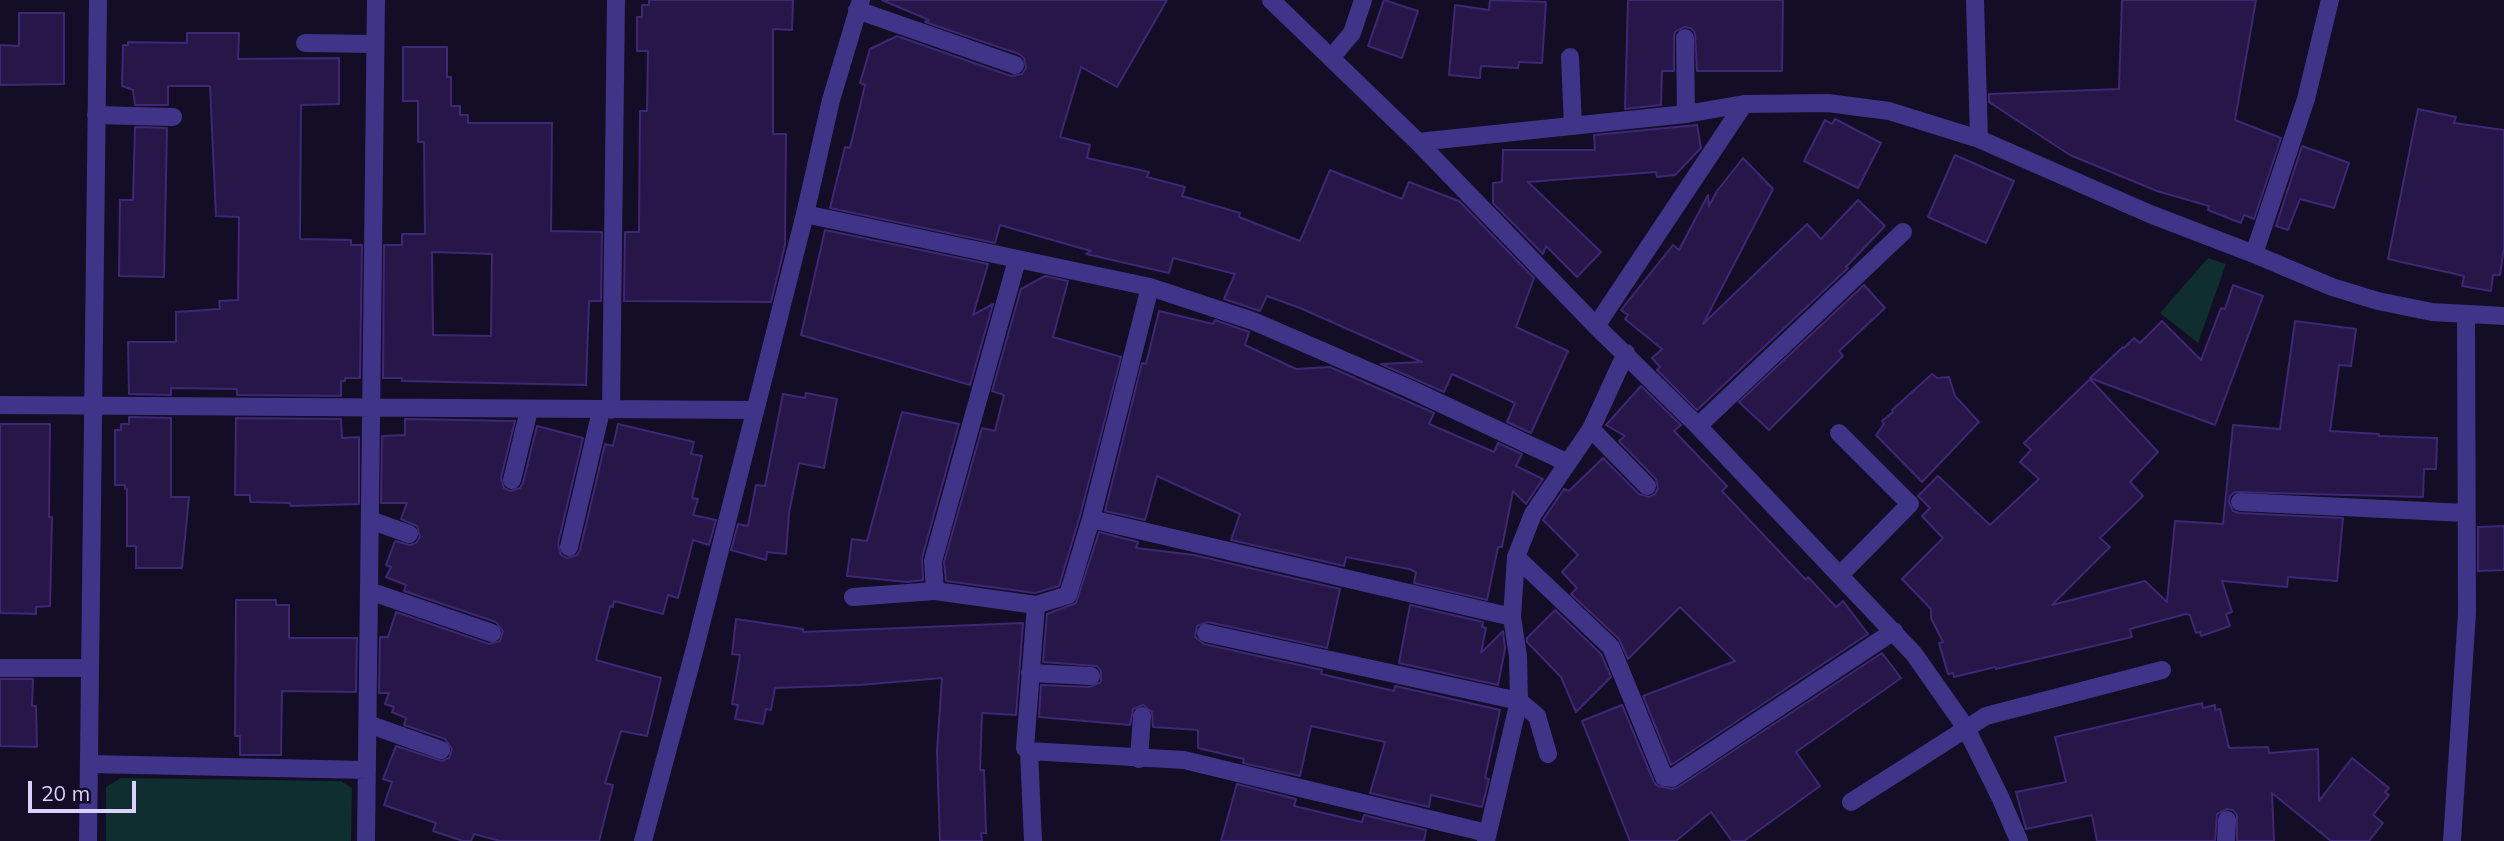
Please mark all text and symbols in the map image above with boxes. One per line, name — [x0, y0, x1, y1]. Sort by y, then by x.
scale bar — [32, 768, 140, 812]
text: 20 m — [41, 780, 90, 806]

